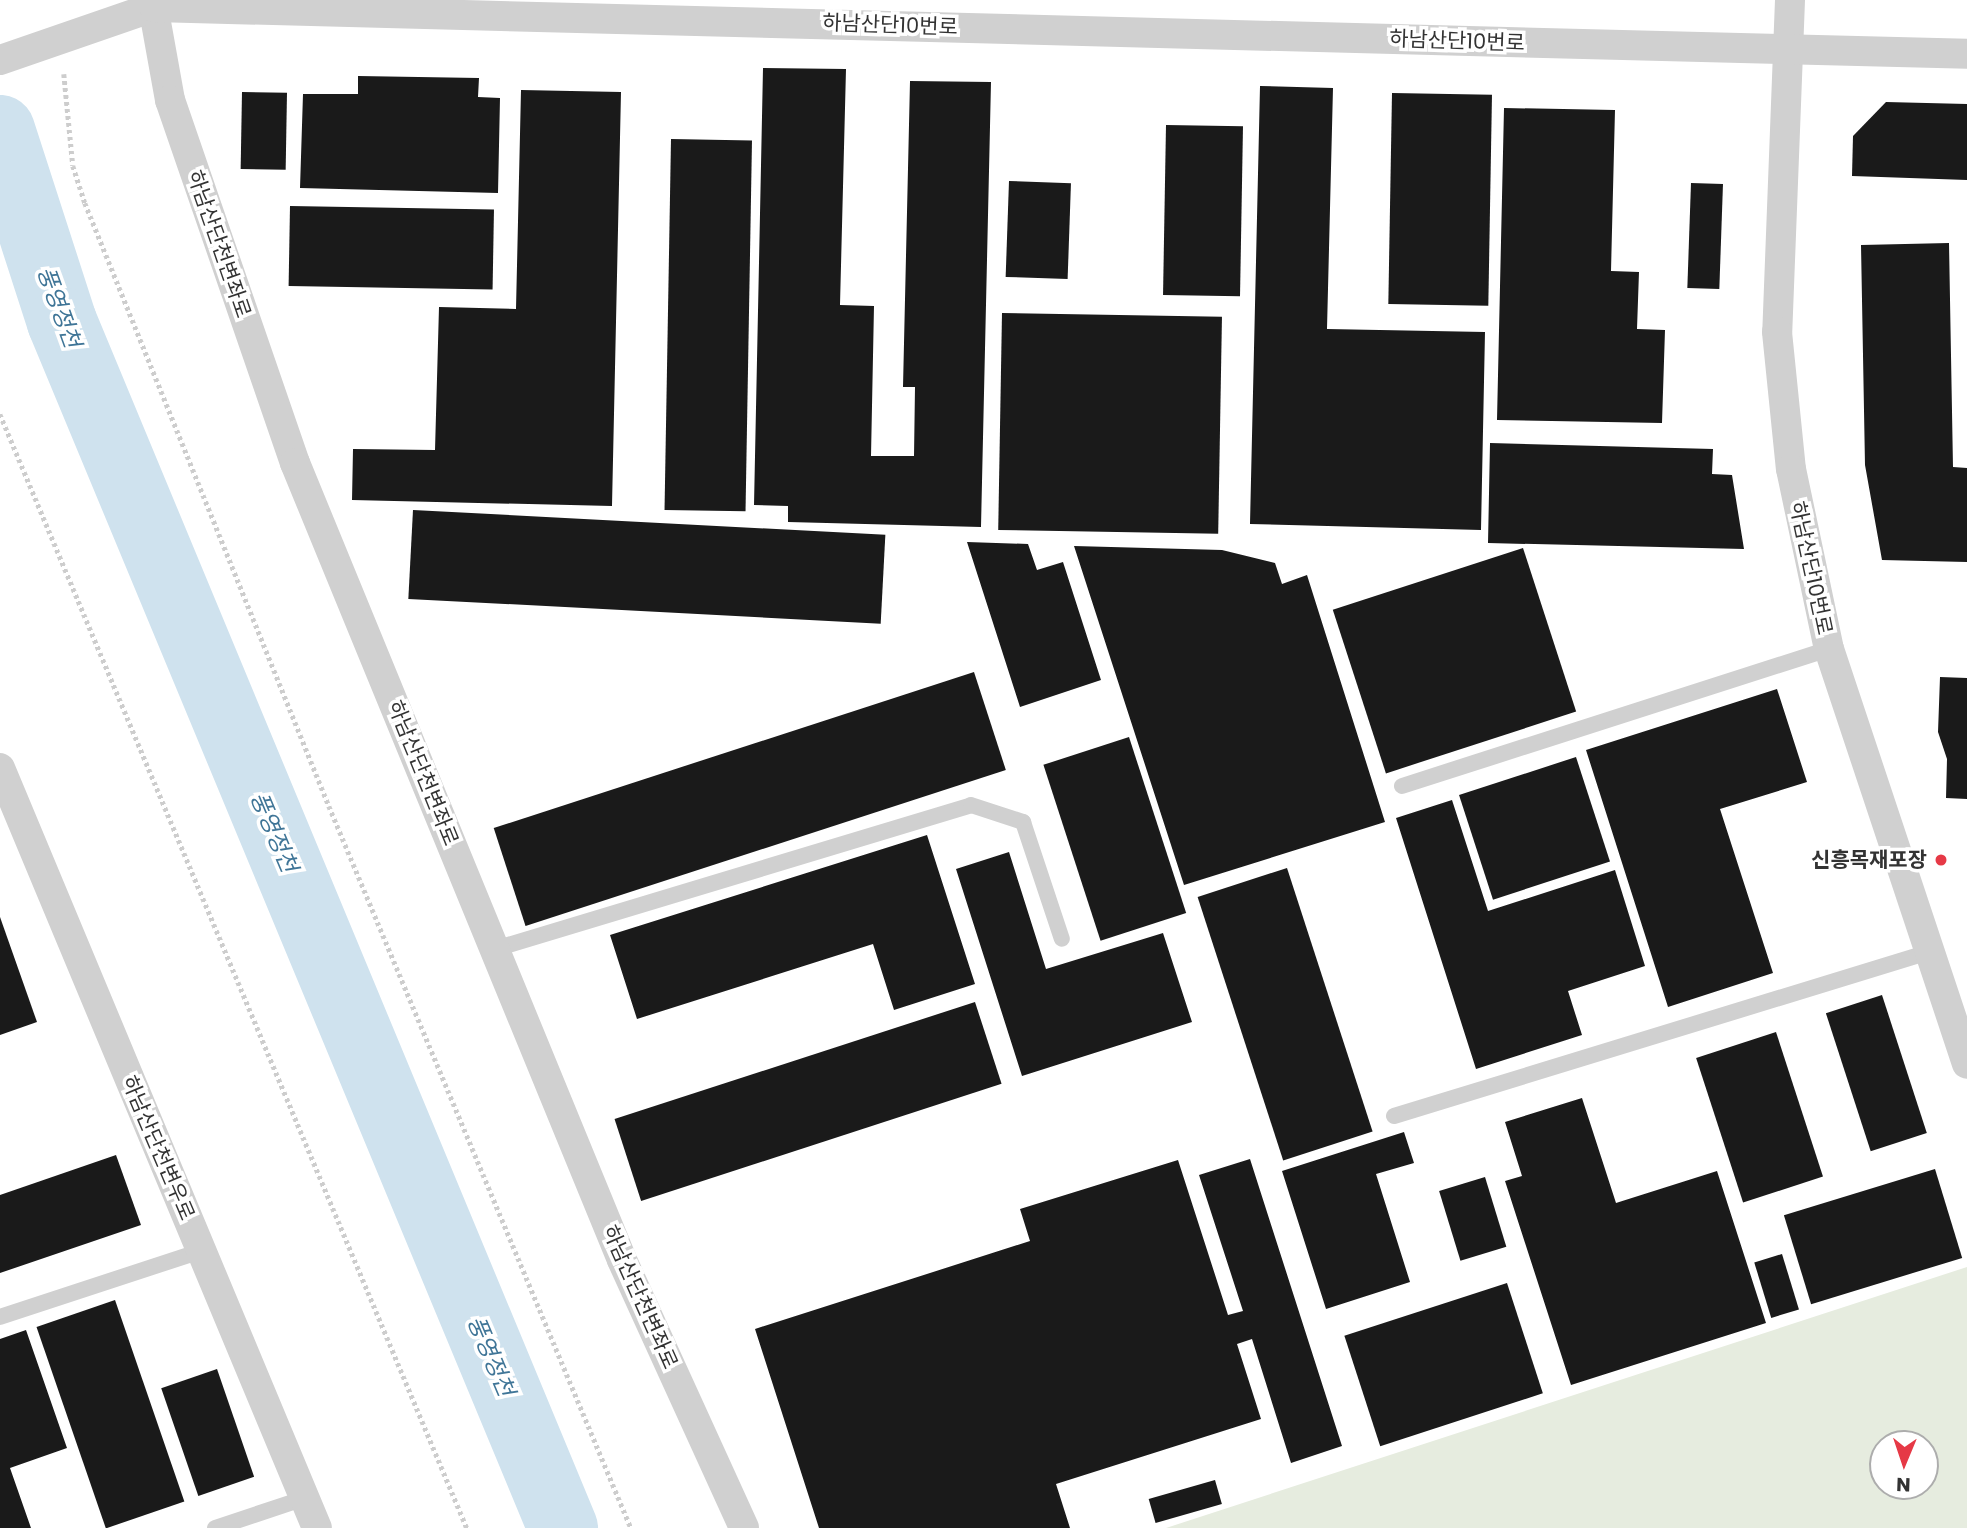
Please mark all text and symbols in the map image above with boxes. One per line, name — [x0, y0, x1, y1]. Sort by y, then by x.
street label: 하남산단10번로 — [822, 10, 958, 40]
street label: 하남산단10번로 — [1389, 26, 1525, 56]
street label: 하남산단천변좌로 — [182, 167, 256, 321]
water label: 풍영정천 — [32, 263, 86, 351]
street label: 하남산단10번로 — [1785, 499, 1837, 637]
street label: 하남산단천변좌로 — [382, 697, 464, 849]
water label: 풍영정천 — [245, 788, 303, 876]
place label: 신흥목재포장 — [1811, 847, 1927, 873]
marker: 신흥목재포장 — [1933, 852, 1949, 868]
street label: 하남산단천변우로 — [116, 1072, 200, 1224]
street label: 하남산단천변좌로 — [597, 1221, 683, 1373]
water label: 풍영정천 — [462, 1312, 520, 1400]
north arrow — [1869, 1430, 1939, 1500]
text: N — [1896, 1471, 1911, 1498]

